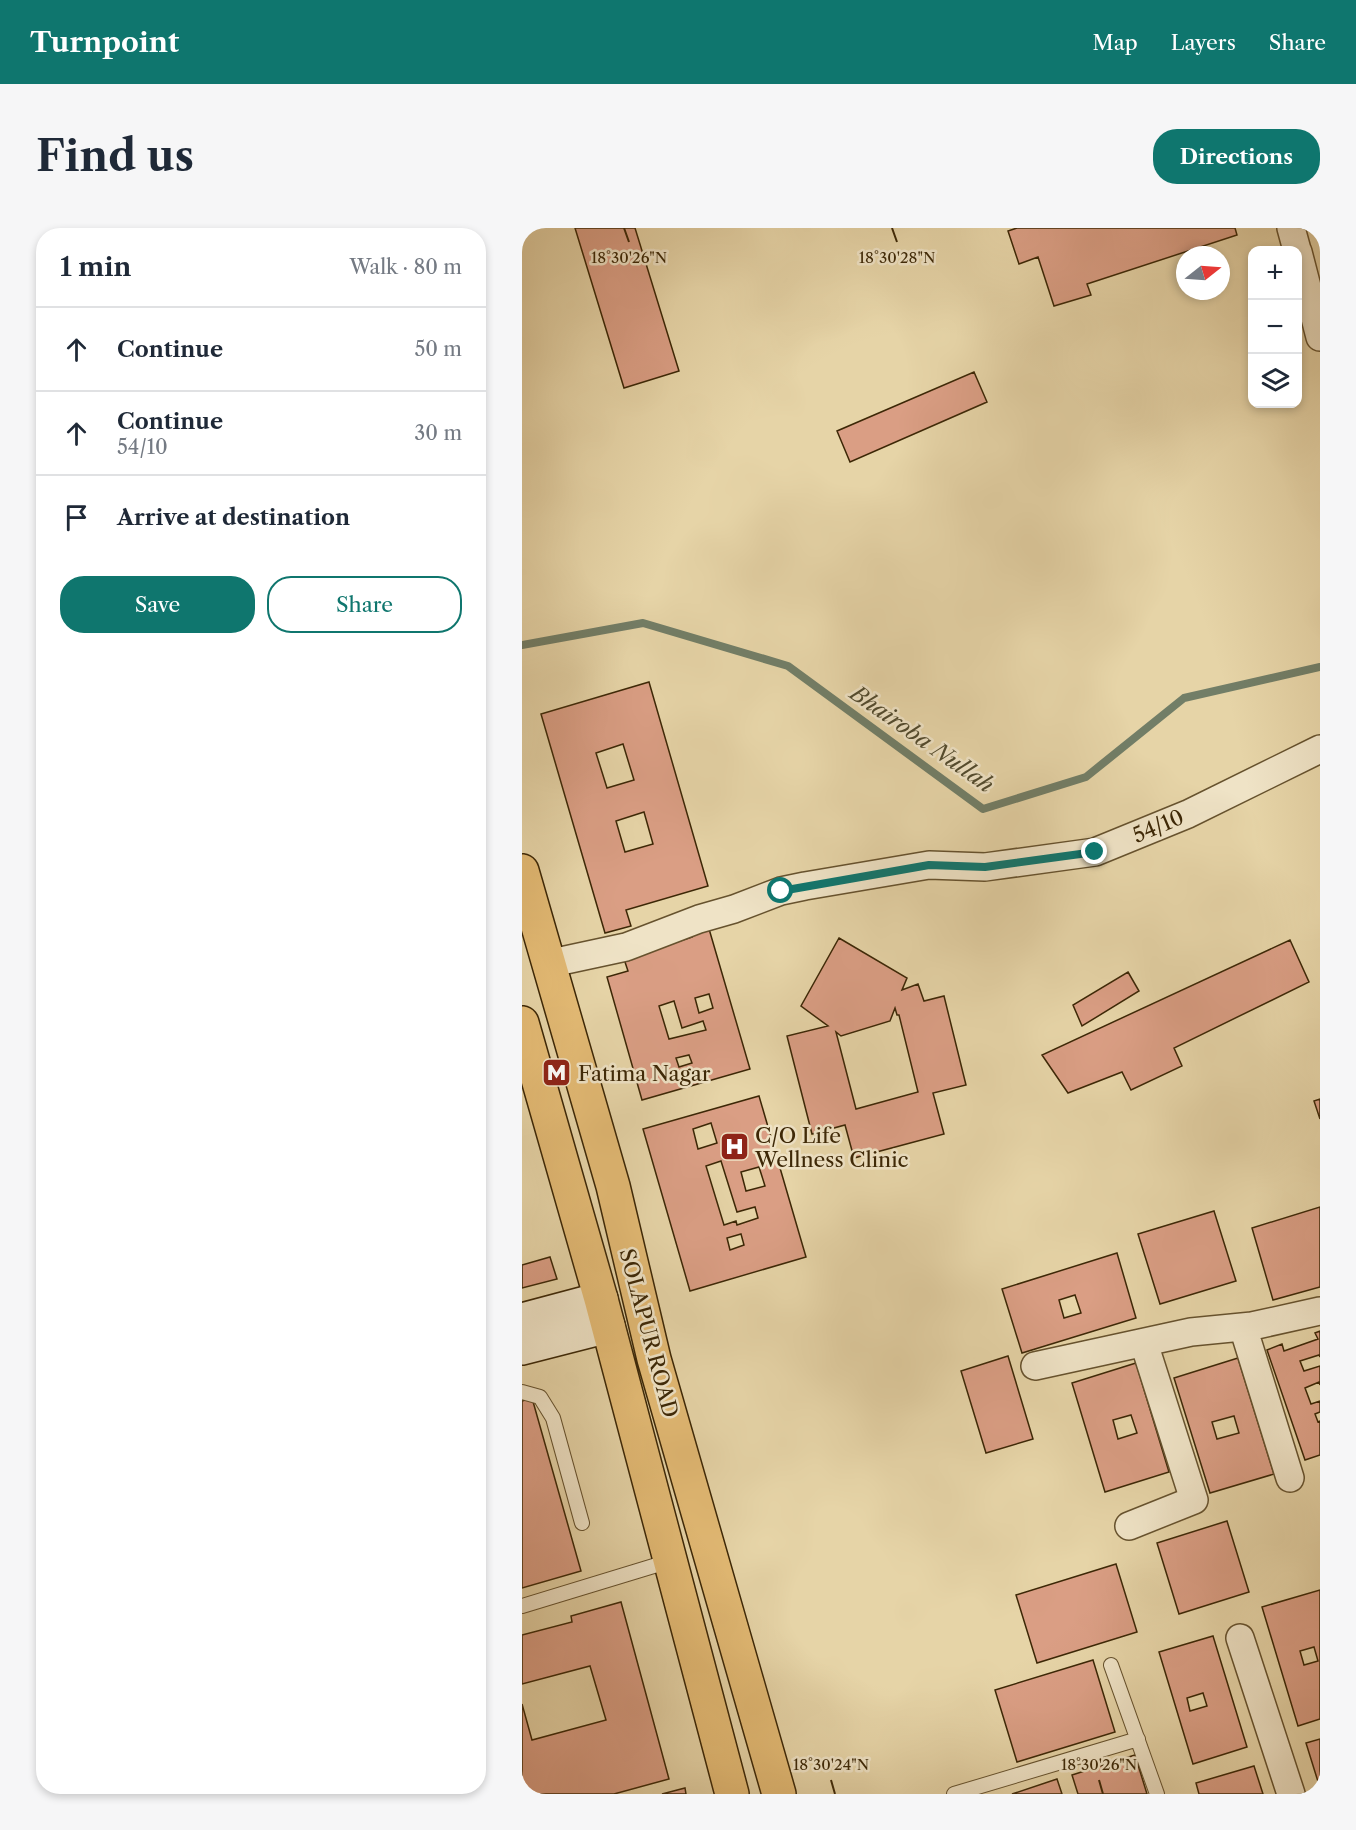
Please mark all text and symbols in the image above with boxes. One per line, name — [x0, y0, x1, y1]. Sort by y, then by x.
text: Turnpoint — [30, 25, 179, 59]
text: Map — [1093, 30, 1138, 55]
text: Layers — [1171, 30, 1236, 55]
text: Share — [1269, 30, 1326, 55]
button: Directions — [1153, 129, 1320, 184]
text: Find us — [36, 130, 194, 182]
north arrow — [1176, 246, 1230, 300]
map controls — [1248, 246, 1302, 408]
button: + — [1248, 246, 1302, 300]
text: 18°30'26"N — [591, 248, 667, 267]
text: 18°30'28"N — [859, 248, 935, 267]
text: 1 min — [60, 251, 131, 283]
text: Walk · 80 m — [349, 255, 462, 279]
button: − — [1248, 300, 1302, 354]
icon: ahead — [60, 333, 93, 366]
text: Continue — [117, 336, 223, 363]
text: 50 m — [415, 337, 462, 361]
button: layers — [1248, 354, 1302, 408]
text: Continue — [117, 408, 223, 435]
icon: ahead — [60, 417, 93, 450]
text: 30 m — [414, 421, 462, 445]
text: 54/10 — [117, 435, 168, 459]
icon: arrive — [60, 501, 93, 534]
text: Arrive at destination — [117, 504, 350, 531]
button: Save — [60, 576, 255, 633]
button: Share — [267, 576, 462, 633]
water label: Bhairoba Nullah — [843, 678, 999, 798]
street label: 54/10 — [1129, 804, 1187, 848]
route end — [1081, 838, 1107, 864]
route start — [767, 877, 793, 903]
metro station icon: Fatima Nagar — [541, 1057, 573, 1089]
place label: Fatima Nagar — [578, 1061, 711, 1086]
place label: C/O Life Wellness Clinic — [754, 1123, 909, 1172]
hospital icon: C/O Life Wellness Clinic — [718, 1131, 750, 1163]
street label: SOLAPUR ROAD — [614, 1246, 684, 1420]
text: 18°30'24"N — [793, 1755, 869, 1774]
text: 18°30'26"N — [1061, 1755, 1137, 1774]

